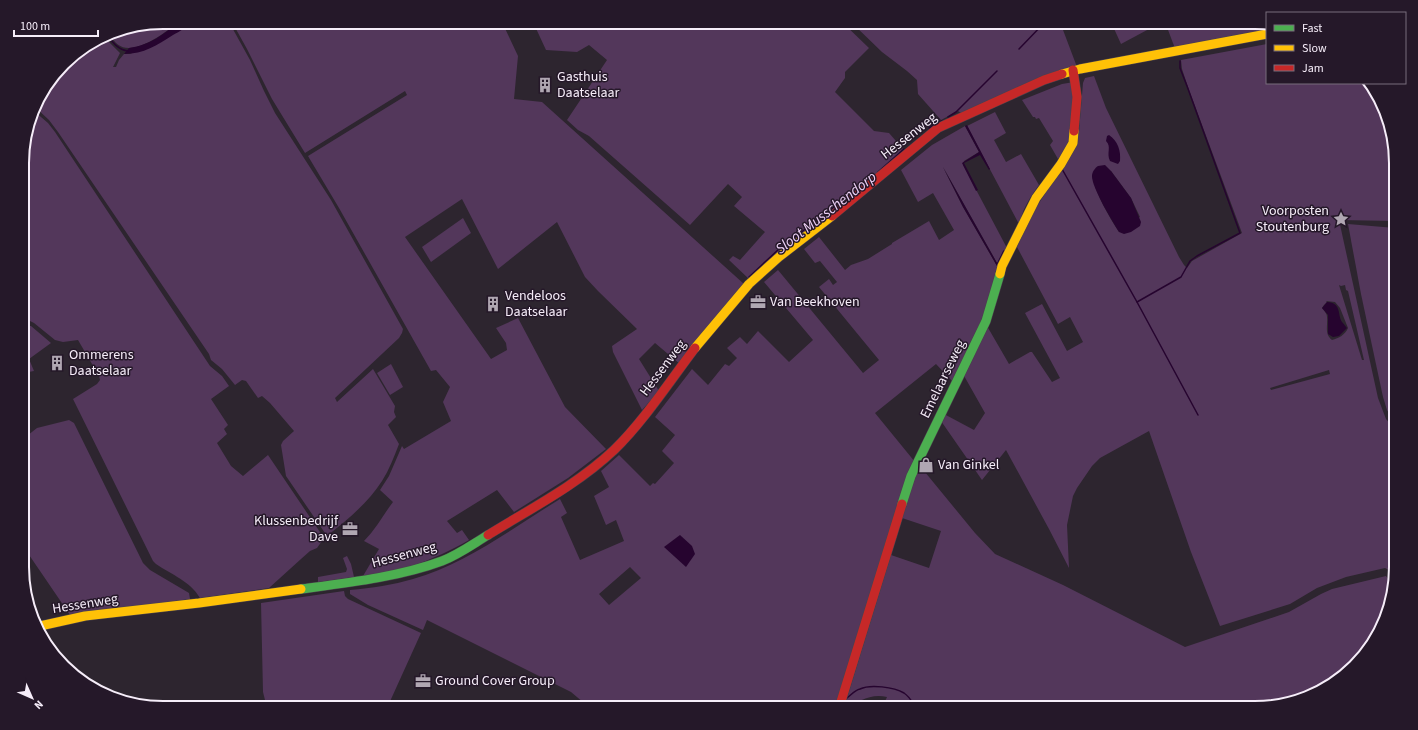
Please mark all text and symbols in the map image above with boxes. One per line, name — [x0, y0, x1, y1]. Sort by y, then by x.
scale bar — [14, 12, 98, 38]
legend — [1266, 12, 1406, 84]
text: 100 m — [20, 18, 50, 35]
text: Fast — [1302, 20, 1322, 37]
text: Slow — [1302, 40, 1327, 57]
text: Jam — [1302, 60, 1324, 77]
place label: Gasthuis Daatselaar — [557, 67, 620, 103]
building icon: Gasthuis Daatselaar — [536, 76, 554, 94]
street label: Hessenweg — [877, 108, 941, 164]
water label: Sloot Musschendorp — [771, 167, 881, 259]
place label: Voorposten Stoutenburg — [1256, 201, 1329, 237]
place icon: Voorposten Stoutenburg — [1332, 210, 1350, 228]
place label: Vendeloos Daatselaar — [505, 286, 568, 322]
place label: Van Beekhoven — [770, 292, 860, 312]
office icon: Van Beekhoven — [749, 293, 767, 311]
building icon: Vendeloos Daatselaar — [484, 295, 502, 313]
street label: Hessenweg — [635, 336, 691, 400]
street label: Emelaarseweg — [915, 336, 971, 422]
place label: Ommerens Daatselaar — [69, 345, 134, 381]
building icon: Ommerens Daatselaar — [48, 354, 66, 372]
place label: Van Ginkel — [938, 455, 1000, 475]
shop icon: Van Ginkel — [917, 456, 935, 474]
place label: Klussenbedrijf Dave — [254, 511, 339, 547]
office icon: Klussenbedrijf Dave — [341, 520, 359, 538]
street label: Hessenweg — [369, 537, 439, 573]
street label: Hessenweg — [51, 589, 119, 619]
place label: Ground Cover Group — [435, 671, 555, 691]
office icon: Ground Cover Group — [414, 672, 432, 690]
north arrow — [12, 678, 52, 718]
text: N — [31, 697, 47, 713]

